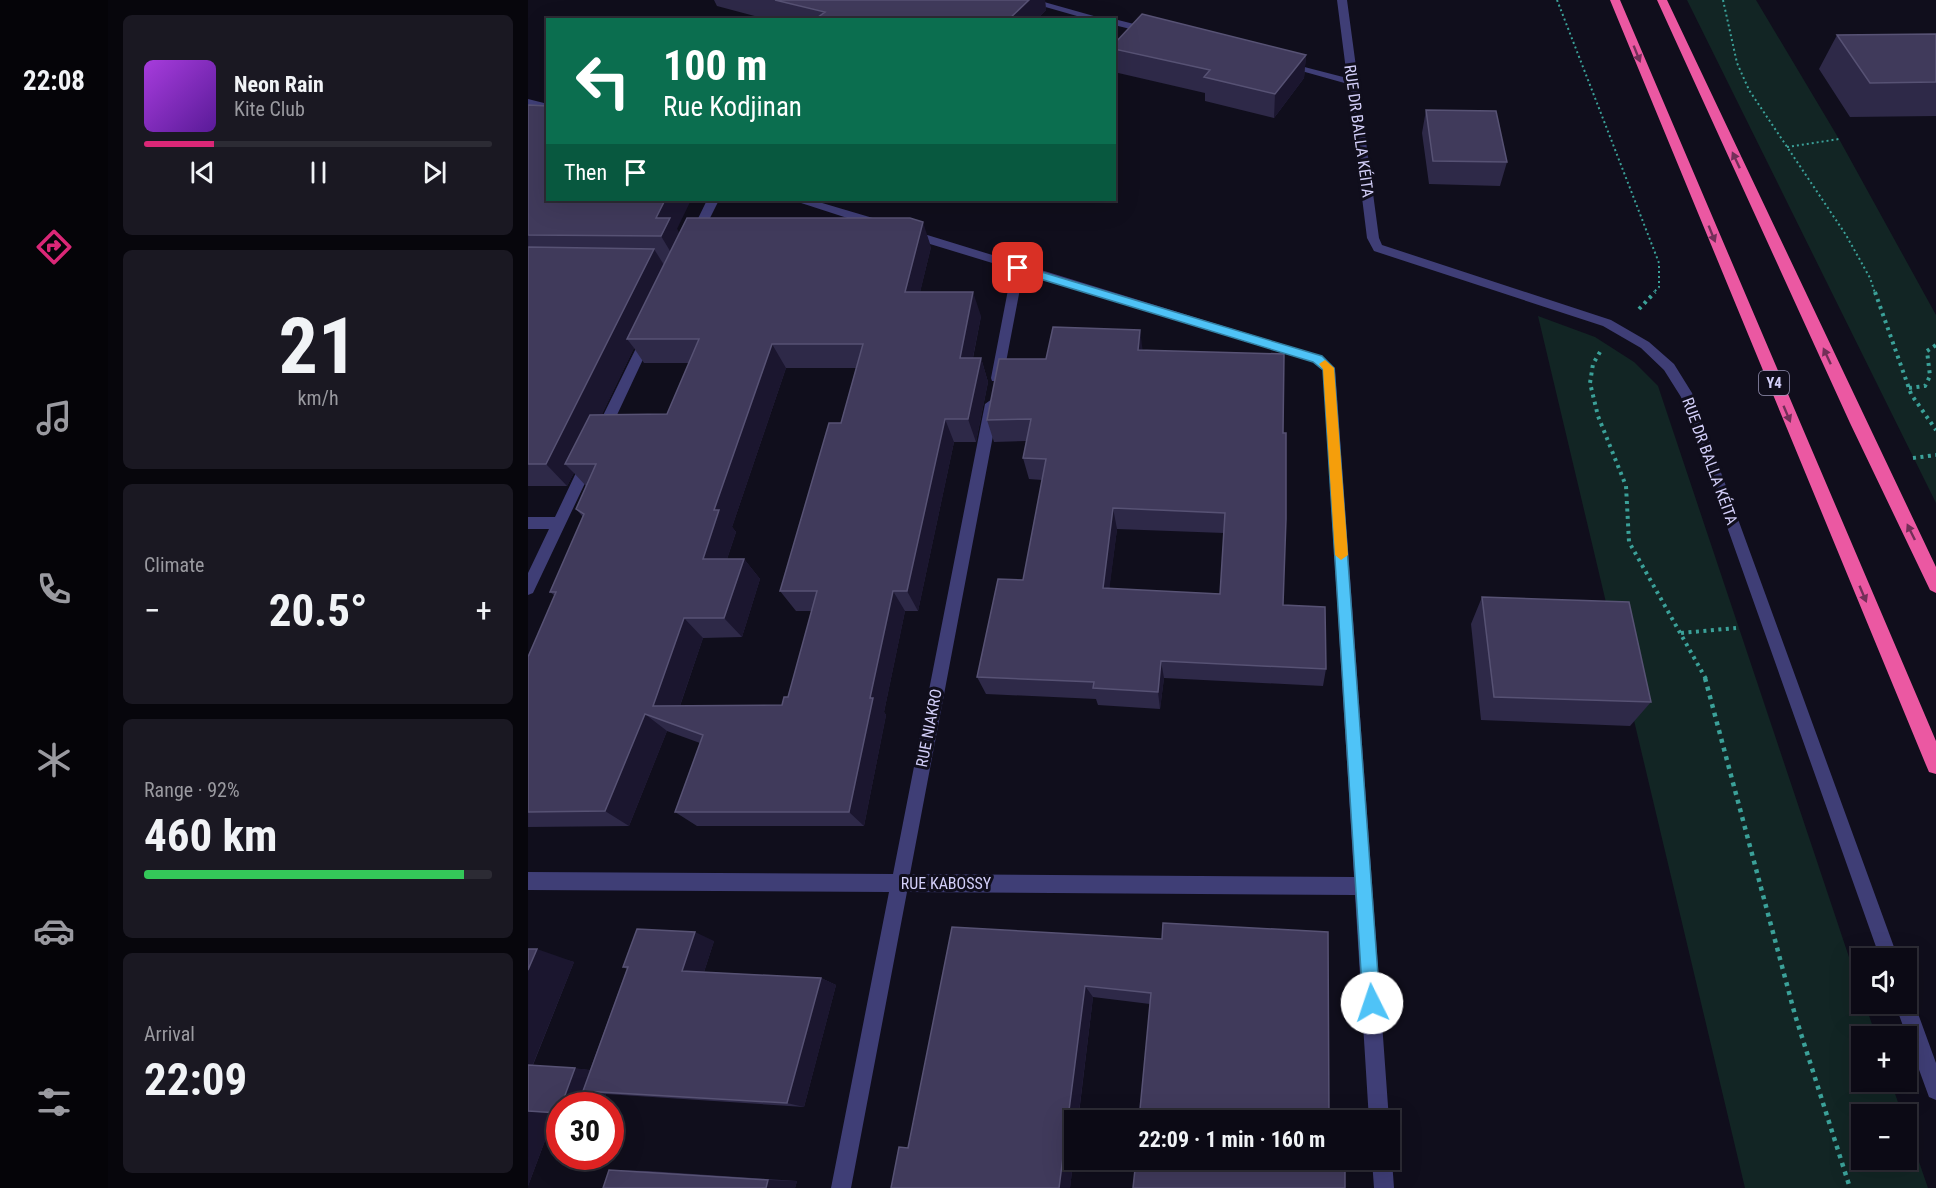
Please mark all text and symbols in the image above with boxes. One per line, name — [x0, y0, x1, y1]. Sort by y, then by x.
text: 100 m — [663, 41, 768, 90]
icon: left — [564, 42, 642, 120]
one-way arrow — [1633, 45, 1642, 63]
street label: RUE DR BALLA KÉITA — [1340, 63, 1378, 199]
text: 22:08 — [23, 65, 85, 97]
text: Neon Rain — [234, 72, 324, 97]
text: Rue Kodjinan — [663, 91, 802, 123]
text: Kite Club — [234, 97, 305, 121]
one-way arrow — [1731, 151, 1741, 169]
icon: previous — [186, 156, 219, 189]
icon: pause — [302, 156, 335, 189]
icon: next — [418, 156, 451, 189]
icon: arrive — [619, 156, 652, 189]
text: Then — [564, 160, 607, 185]
icon: directions — [33, 226, 75, 268]
one-way arrow — [1707, 226, 1717, 244]
pin — [992, 242, 1043, 293]
icon: arrive — [1001, 251, 1034, 284]
text: 21 — [279, 301, 357, 392]
one-way arrow — [1822, 347, 1832, 365]
road number: Y4 — [1759, 371, 1789, 395]
text: km/h — [297, 386, 339, 410]
street label: RUE DR BALLA KÉITA — [1678, 395, 1742, 527]
icon: music — [33, 397, 75, 439]
one-way arrow — [1783, 405, 1793, 423]
one-way arrow — [1906, 524, 1915, 541]
text: Climate — [144, 553, 204, 577]
icon: phone — [33, 568, 75, 610]
text: 20.5° — [269, 584, 367, 637]
one-way arrow — [1859, 585, 1868, 602]
text: − — [144, 591, 161, 630]
text: + — [476, 591, 492, 630]
street label: RUE NIAKRO — [912, 687, 946, 769]
icon: climate — [33, 739, 75, 781]
text: Range · 92% — [144, 778, 240, 802]
text: 460 km — [144, 809, 277, 862]
street label: RUE KABOSSY — [901, 874, 992, 893]
icon: car — [33, 910, 75, 952]
map controls — [1851, 948, 1917, 1170]
button: sound — [1851, 948, 1917, 1014]
position arrow — [1340, 971, 1404, 1035]
text: Arrival — [144, 1022, 195, 1046]
button: + — [1851, 1026, 1917, 1092]
text: 22:09 — [144, 1053, 247, 1106]
icon: filters — [33, 1081, 75, 1123]
speed limit sign: 30 — [546, 1092, 624, 1170]
button: − — [1851, 1104, 1917, 1170]
text: 22:09 · 1 min · 160 m — [1139, 1127, 1325, 1152]

